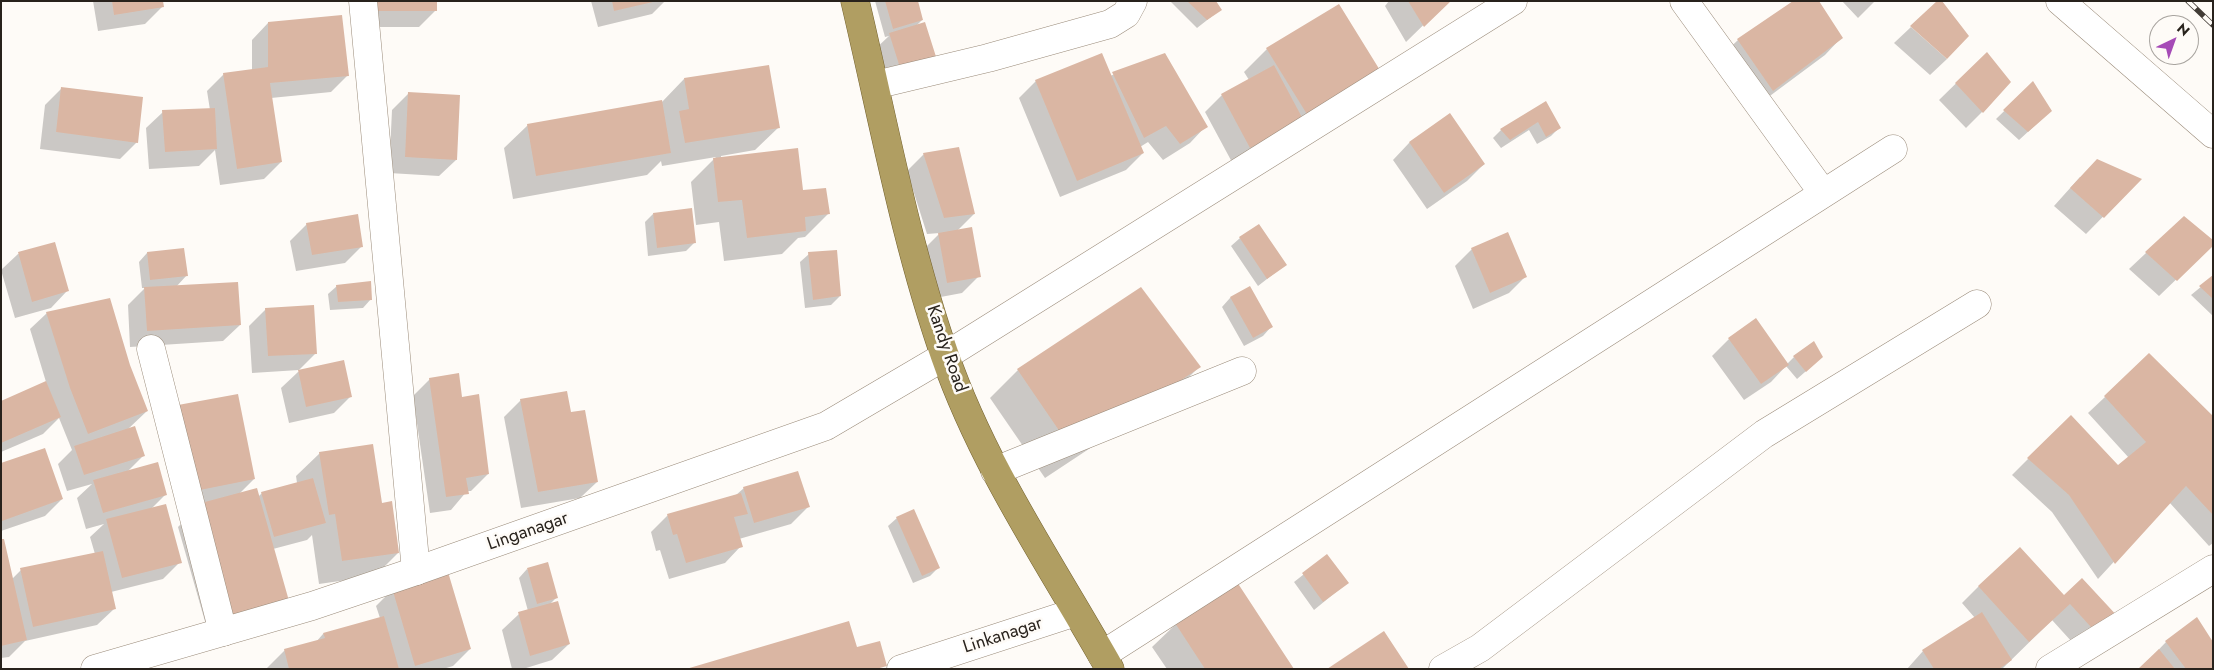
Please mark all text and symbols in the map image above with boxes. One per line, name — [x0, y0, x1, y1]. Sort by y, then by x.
north arrow — [2149, 15, 2199, 65]
text: N — [2173, 18, 2194, 41]
street label: Kandy Road — [921, 303, 971, 395]
street label: Linganagar — [485, 508, 571, 556]
street label: Linkanagar — [961, 613, 1045, 659]

